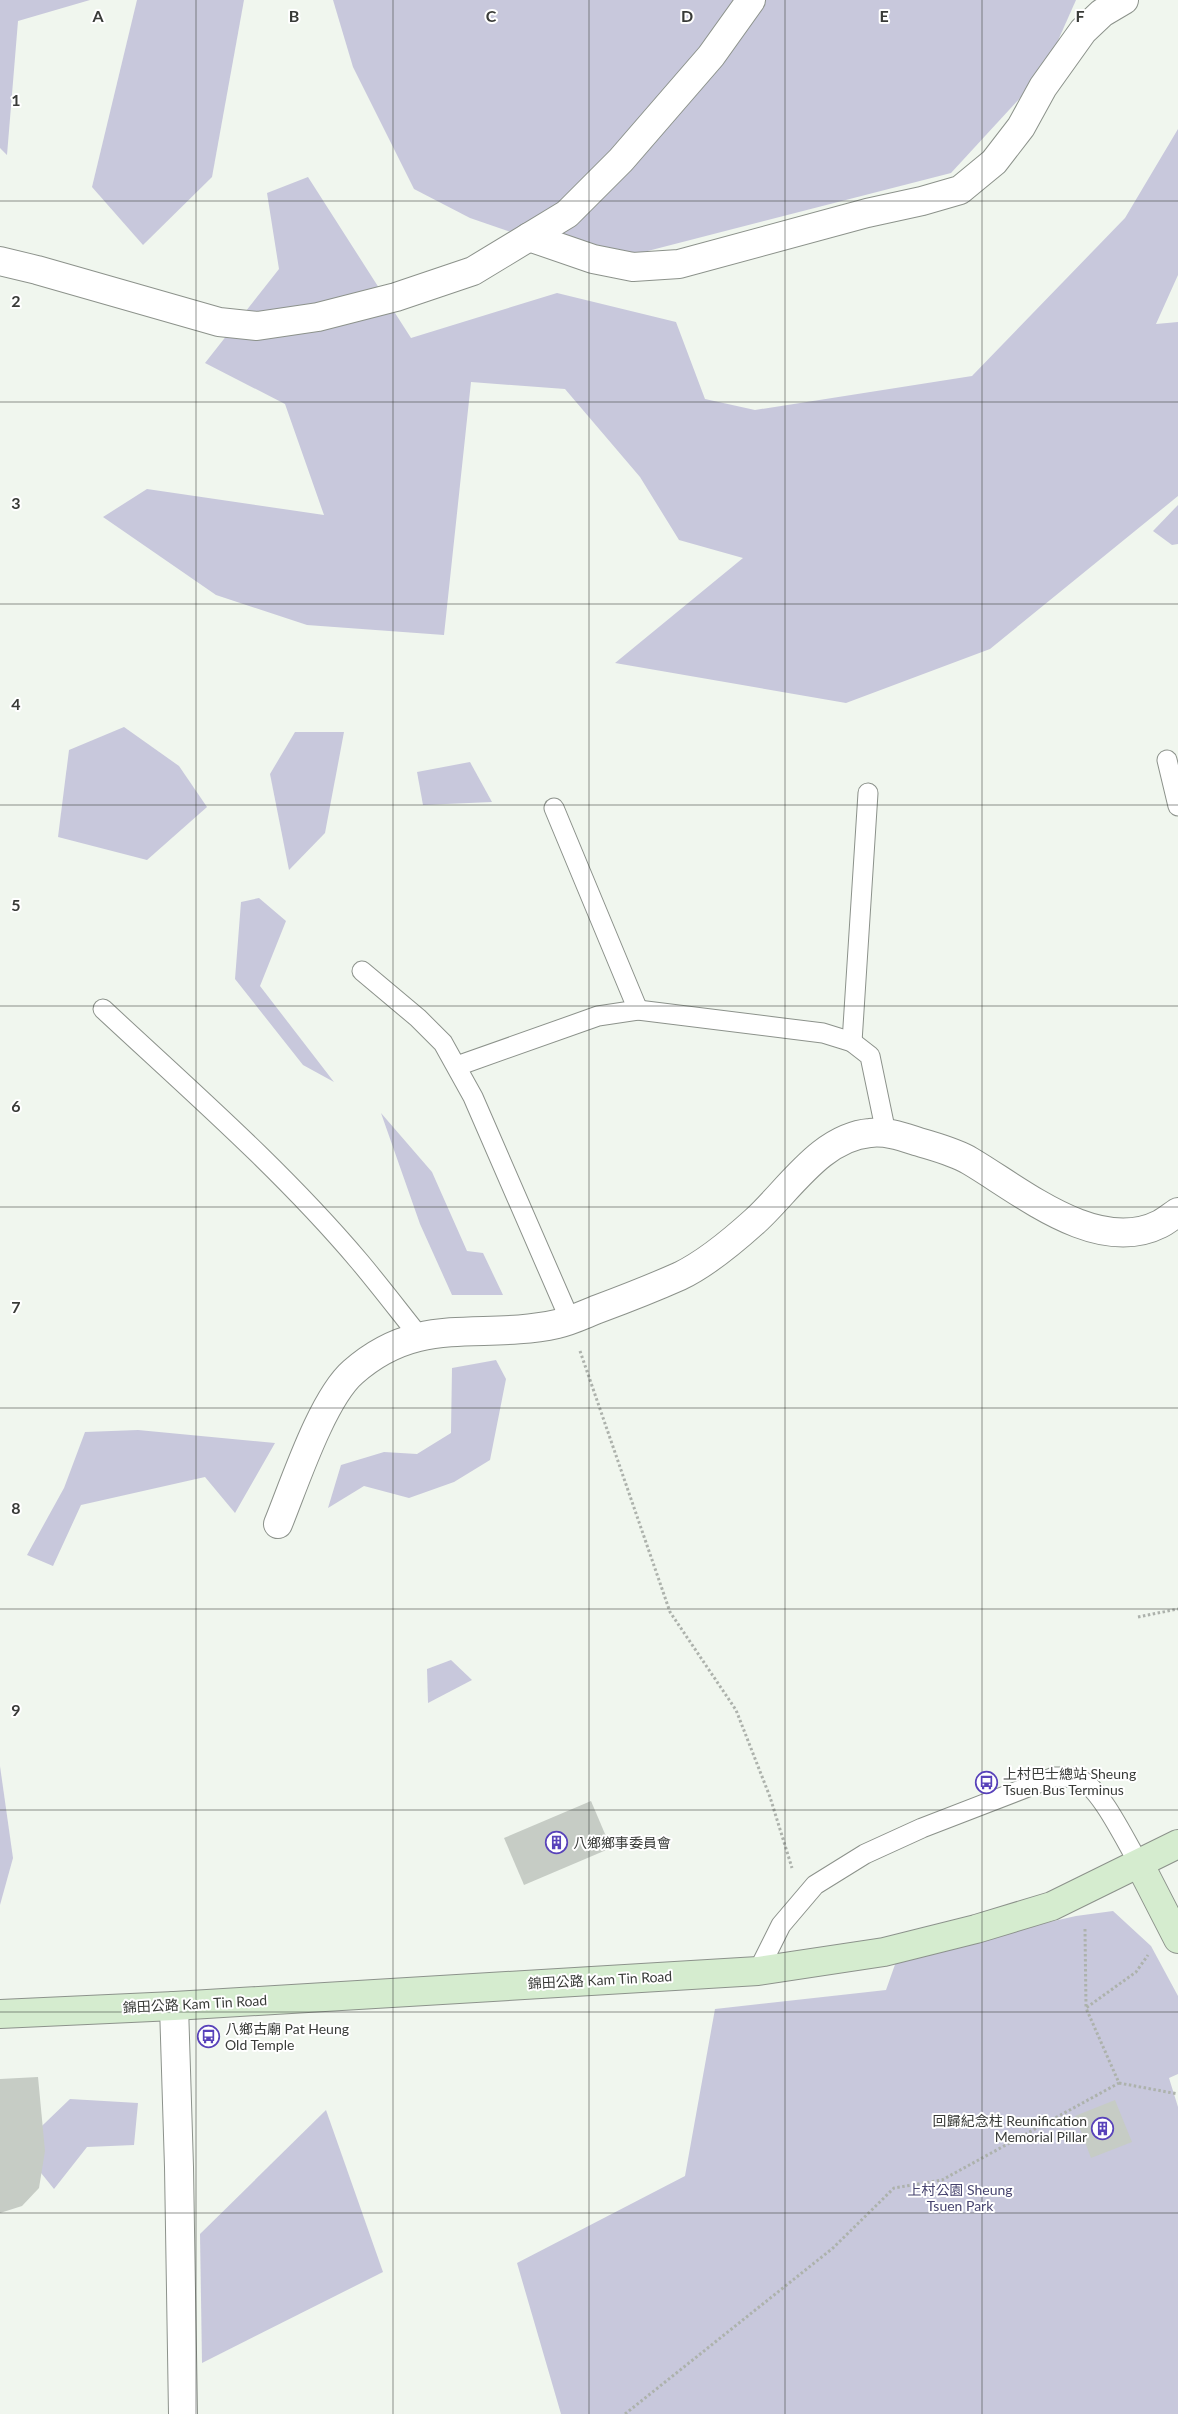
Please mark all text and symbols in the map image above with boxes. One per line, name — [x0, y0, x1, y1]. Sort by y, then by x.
text: A — [91, 6, 104, 25]
text: B — [289, 6, 299, 25]
text: C — [486, 6, 497, 25]
text: D — [681, 6, 693, 25]
text: E — [879, 6, 889, 25]
text: F — [1075, 6, 1085, 25]
text: 1 — [11, 90, 21, 109]
text: 2 — [11, 291, 21, 310]
text: 3 — [11, 493, 21, 512]
text: 4 — [11, 694, 21, 713]
text: 5 — [11, 895, 21, 914]
text: 6 — [11, 1096, 21, 1115]
text: 7 — [11, 1297, 21, 1316]
text: 8 — [11, 1498, 21, 1517]
text: 9 — [11, 1700, 21, 1719]
place label: 上村巴士總站 Sheung Tsuen Bus Terminus — [1003, 1765, 1136, 1798]
bus stop icon: 上村巴士總站 Sheung Tsuen Bus Terminus — [975, 1770, 999, 1794]
building icon: 八鄉鄉事委員會 — [545, 1831, 569, 1855]
place label: 八鄉鄉事委員會 — [573, 1834, 671, 1851]
street label: 錦田公路 Kam Tin Road — [527, 1967, 673, 1992]
street label: 錦田公路 Kam Tin Road — [122, 1991, 268, 2016]
place label: 八鄉古廟 Pat Heung Old Temple — [225, 2020, 349, 2053]
bus stop icon: 八鄉古廟 Pat Heung Old Temple — [197, 2025, 221, 2049]
place label: 回歸紀念柱 Reunification Memorial Pillar — [933, 2112, 1087, 2145]
building icon: 回歸紀念柱 Reunification Memorial Pillar — [1091, 2117, 1115, 2141]
park label: 上村公園 Sheung Tsuen Park — [907, 2181, 1013, 2214]

